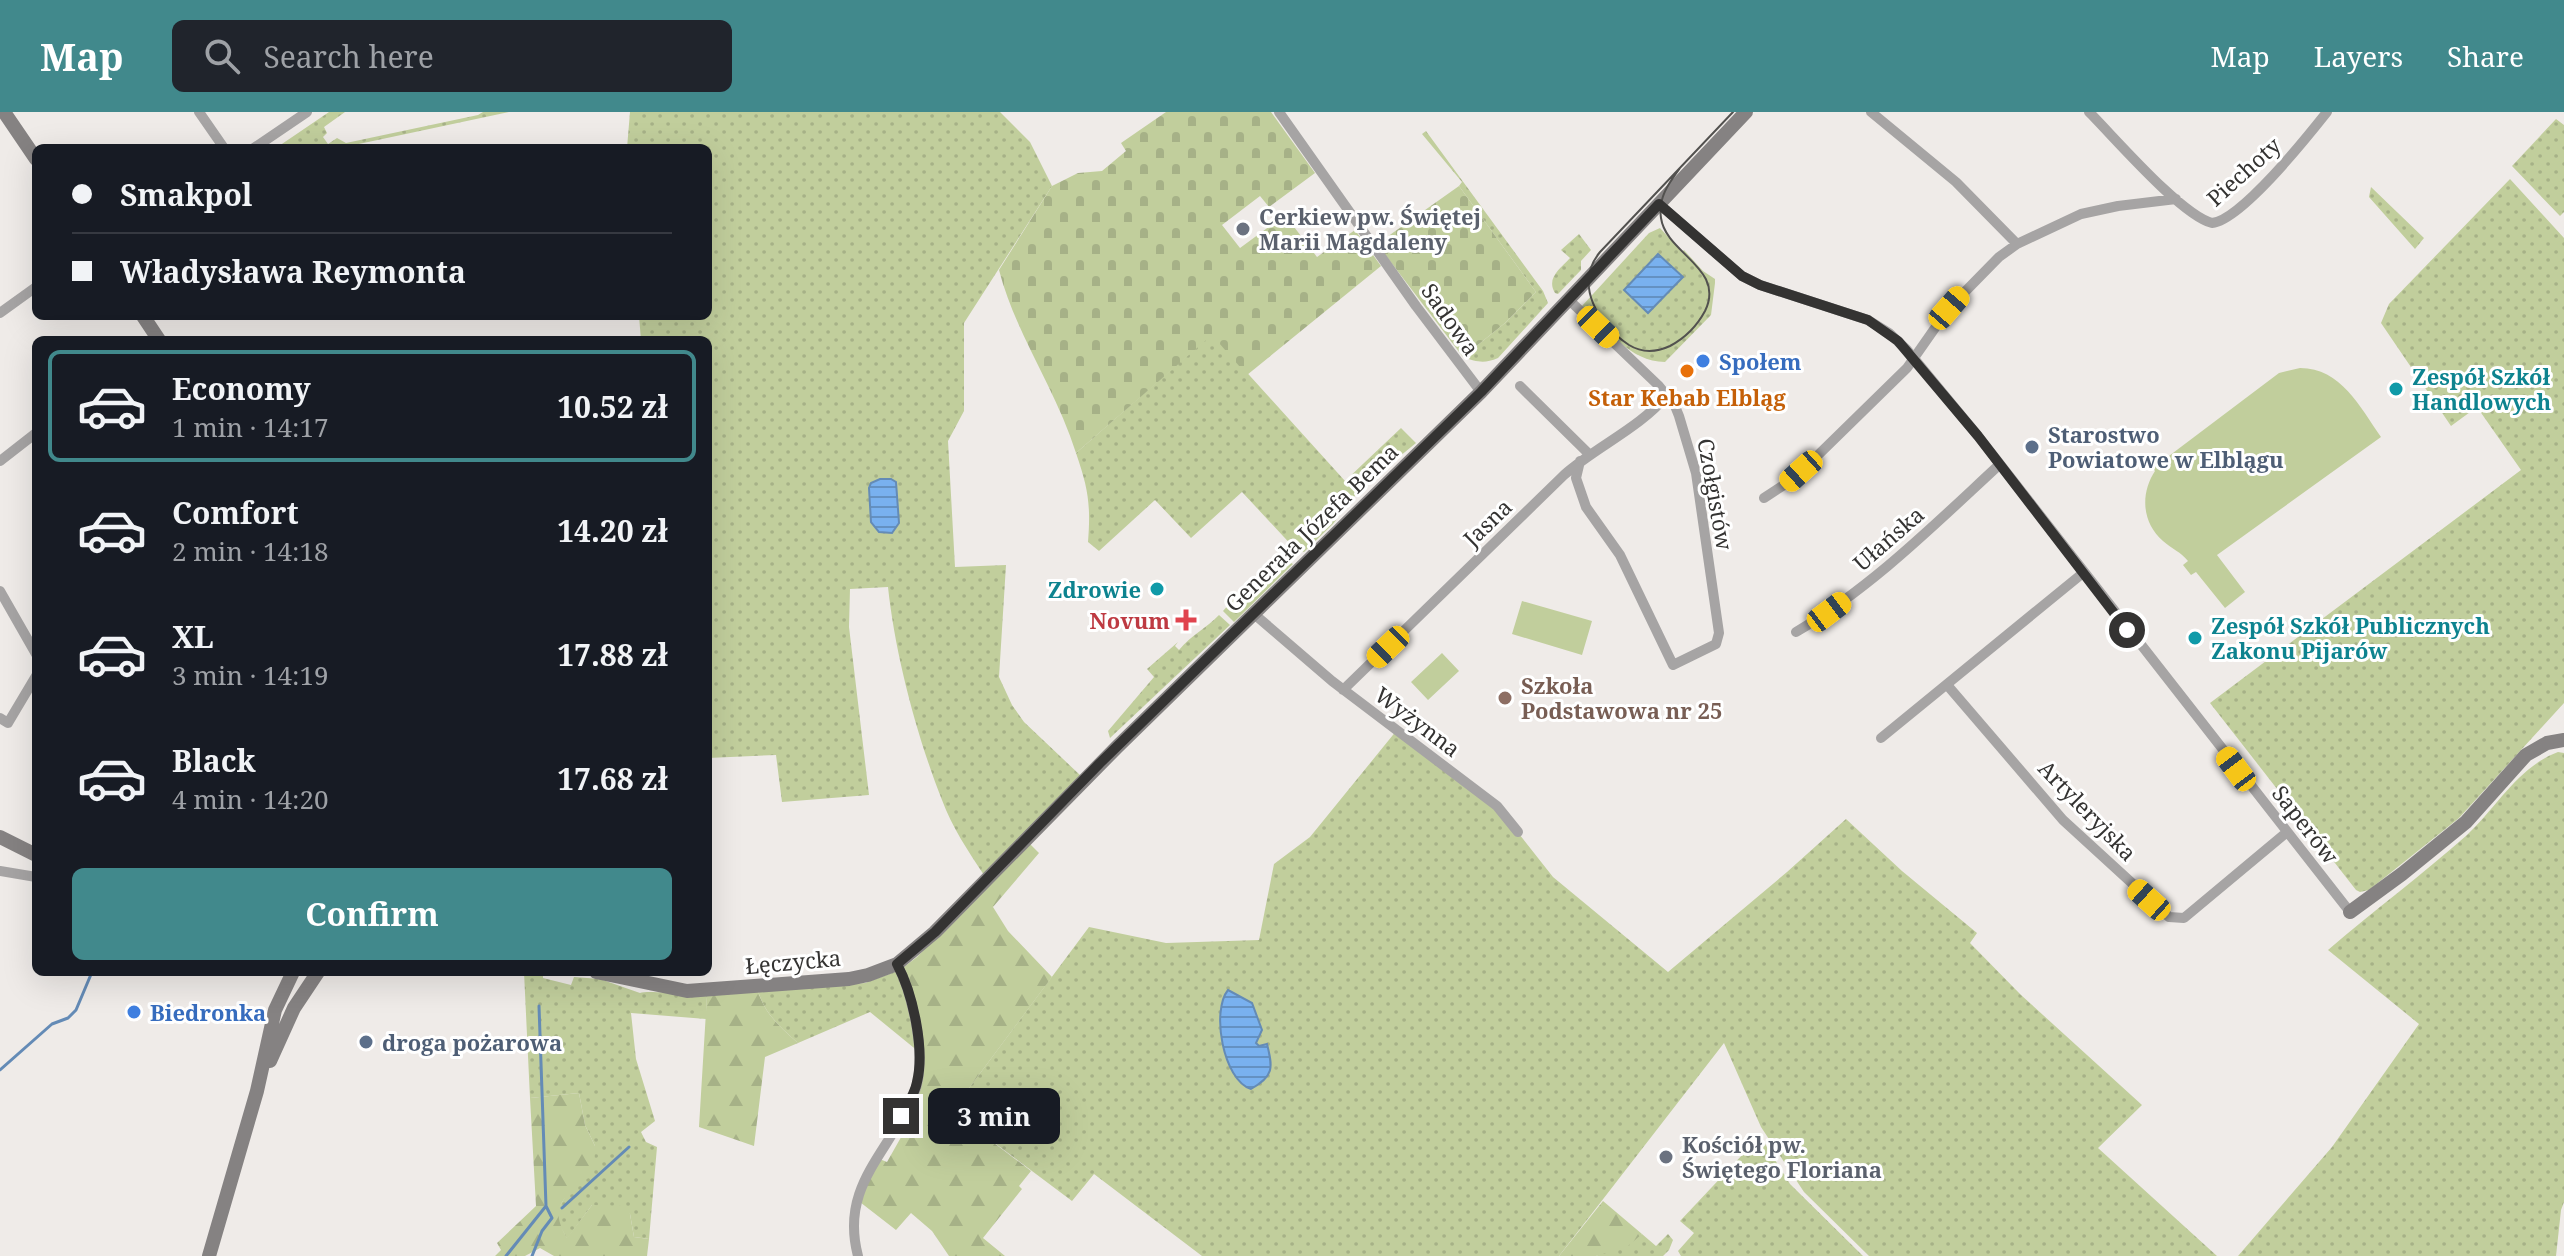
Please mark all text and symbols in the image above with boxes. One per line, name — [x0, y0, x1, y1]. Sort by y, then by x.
search box — [172, 20, 732, 92]
text: Map — [40, 30, 124, 82]
icon: search — [200, 34, 244, 78]
text: Search here — [264, 36, 434, 77]
text: Map — [2211, 37, 2270, 75]
text: Layers — [2314, 37, 2403, 75]
text: Share — [2447, 37, 2524, 75]
street label: Piechoty — [2200, 129, 2287, 212]
text: Smakpol — [120, 174, 252, 215]
place label: Cerkiew pw. Świętej Marii Magdaleny — [1259, 201, 1481, 256]
marker: Cerkiew pw. Świętej Marii Magdaleny — [1234, 220, 1252, 238]
text: Władysława Reymonta — [120, 251, 466, 292]
street label: Sadowa — [1415, 277, 1487, 361]
car — [1924, 282, 1974, 334]
car — [1572, 302, 1624, 352]
place label: Społem — [1719, 346, 1802, 376]
marker: Społem — [1694, 352, 1712, 370]
place label: Zespół Szkół Handlowych — [2412, 361, 2552, 416]
marker: Star Kebab Elbląg — [1678, 362, 1696, 380]
text: Economy — [172, 368, 311, 409]
icon: car — [76, 370, 148, 442]
marker: Zespół Szkół Handlowych — [2387, 380, 2405, 398]
place label: Star Kebab Elbląg — [1588, 382, 1786, 412]
text: 10.52 zł — [557, 386, 668, 427]
text: 1 min · 14:17 — [172, 409, 329, 445]
place label: Starostwo Powiatowe w Elblągu — [2048, 419, 2284, 474]
street label: Generała Józefa Bema — [1218, 436, 1404, 618]
street label: Czołgistów — [1691, 436, 1741, 552]
marker: Starostwo Powiatowe w Elblągu — [2023, 438, 2041, 456]
car — [1775, 446, 1827, 496]
street label: Jasna — [1455, 491, 1518, 553]
text: Comfort — [172, 492, 299, 533]
icon: car — [76, 494, 148, 566]
street label: Ułańska — [1846, 499, 1930, 577]
text: 14.20 zł — [557, 510, 668, 551]
text: 2 min · 14:18 — [172, 533, 329, 569]
place label: Zdrowie — [1048, 574, 1141, 604]
marker: Zdrowie — [1148, 580, 1166, 598]
car — [1803, 588, 1855, 636]
place label: Novum — [1089, 605, 1170, 635]
place label: Zespół Szkół Publicznych Zakonu Pijarów — [2211, 610, 2490, 665]
marker: Novum — [1177, 611, 1195, 629]
route start — [2109, 612, 2145, 648]
text: XL — [172, 616, 214, 657]
icon: car — [76, 618, 148, 690]
car — [1362, 622, 1414, 672]
marker: Zespół Szkół Publicznych Zakonu Pijarów — [2186, 629, 2204, 647]
text: 17.88 zł — [557, 634, 668, 675]
text: 3 min · 14:19 — [172, 657, 329, 693]
place label: Szkoła Podstawowa nr 25 — [1521, 670, 1722, 725]
street label: Wyżynna — [1369, 679, 1467, 763]
marker: Szkoła Podstawowa nr 25 — [1496, 689, 1514, 707]
text: Black — [172, 740, 256, 781]
icon: car — [76, 742, 148, 814]
car — [2212, 743, 2260, 795]
street label: Artyleryjska — [2032, 753, 2144, 867]
text: 17.68 zł — [557, 758, 668, 799]
street label: Saperów — [2266, 779, 2346, 869]
text: 4 min · 14:20 — [172, 781, 329, 817]
button: Confirm — [72, 868, 672, 960]
car — [2123, 875, 2175, 925]
street label: Łęczycka — [744, 942, 842, 980]
place label: Biedronka — [150, 997, 266, 1027]
marker: Biedronka — [125, 1003, 143, 1021]
place label: droga pożarowa — [382, 1027, 562, 1057]
marker: droga pożarowa — [357, 1033, 375, 1051]
callout: 3 min — [929, 1088, 1061, 1144]
route end — [883, 1098, 919, 1134]
text: 3 min — [957, 1098, 1031, 1134]
place label: Kościół pw. Świętego Floriana — [1682, 1129, 1882, 1184]
marker: Kościół pw. Świętego Floriana — [1657, 1148, 1675, 1166]

